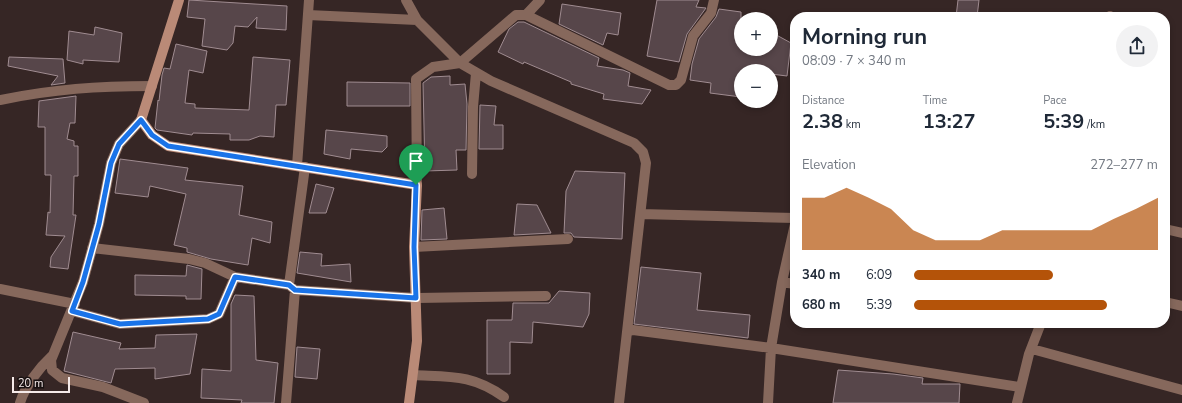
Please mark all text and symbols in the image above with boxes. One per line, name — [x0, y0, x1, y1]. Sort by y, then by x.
map controls — [734, 12, 778, 108]
button: + — [734, 12, 778, 56]
text: Morning run — [802, 22, 927, 52]
button: share — [1116, 25, 1158, 67]
text: 08:09 · 7 × 340 m — [802, 52, 906, 70]
button: − — [734, 64, 778, 108]
text: Distance — [802, 93, 845, 108]
text: Time — [923, 93, 947, 108]
text: Pace — [1043, 93, 1067, 108]
text: 2.38 — [802, 108, 843, 135]
text: 13:27 — [923, 108, 976, 135]
text: 5:39 — [1043, 108, 1084, 135]
text: km — [843, 117, 861, 132]
text: /km — [1084, 117, 1105, 132]
pin — [399, 144, 433, 185]
icon: arrive — [405, 150, 427, 172]
text: Elevation — [802, 156, 856, 174]
text: 272–277 m — [1090, 156, 1158, 174]
text: 340 m — [802, 266, 840, 284]
text: 6:09 — [866, 266, 892, 284]
text: 680 m — [802, 296, 840, 314]
text: 5:39 — [866, 296, 892, 314]
scale bar — [12, 375, 70, 394]
text: 20 m — [18, 376, 43, 391]

